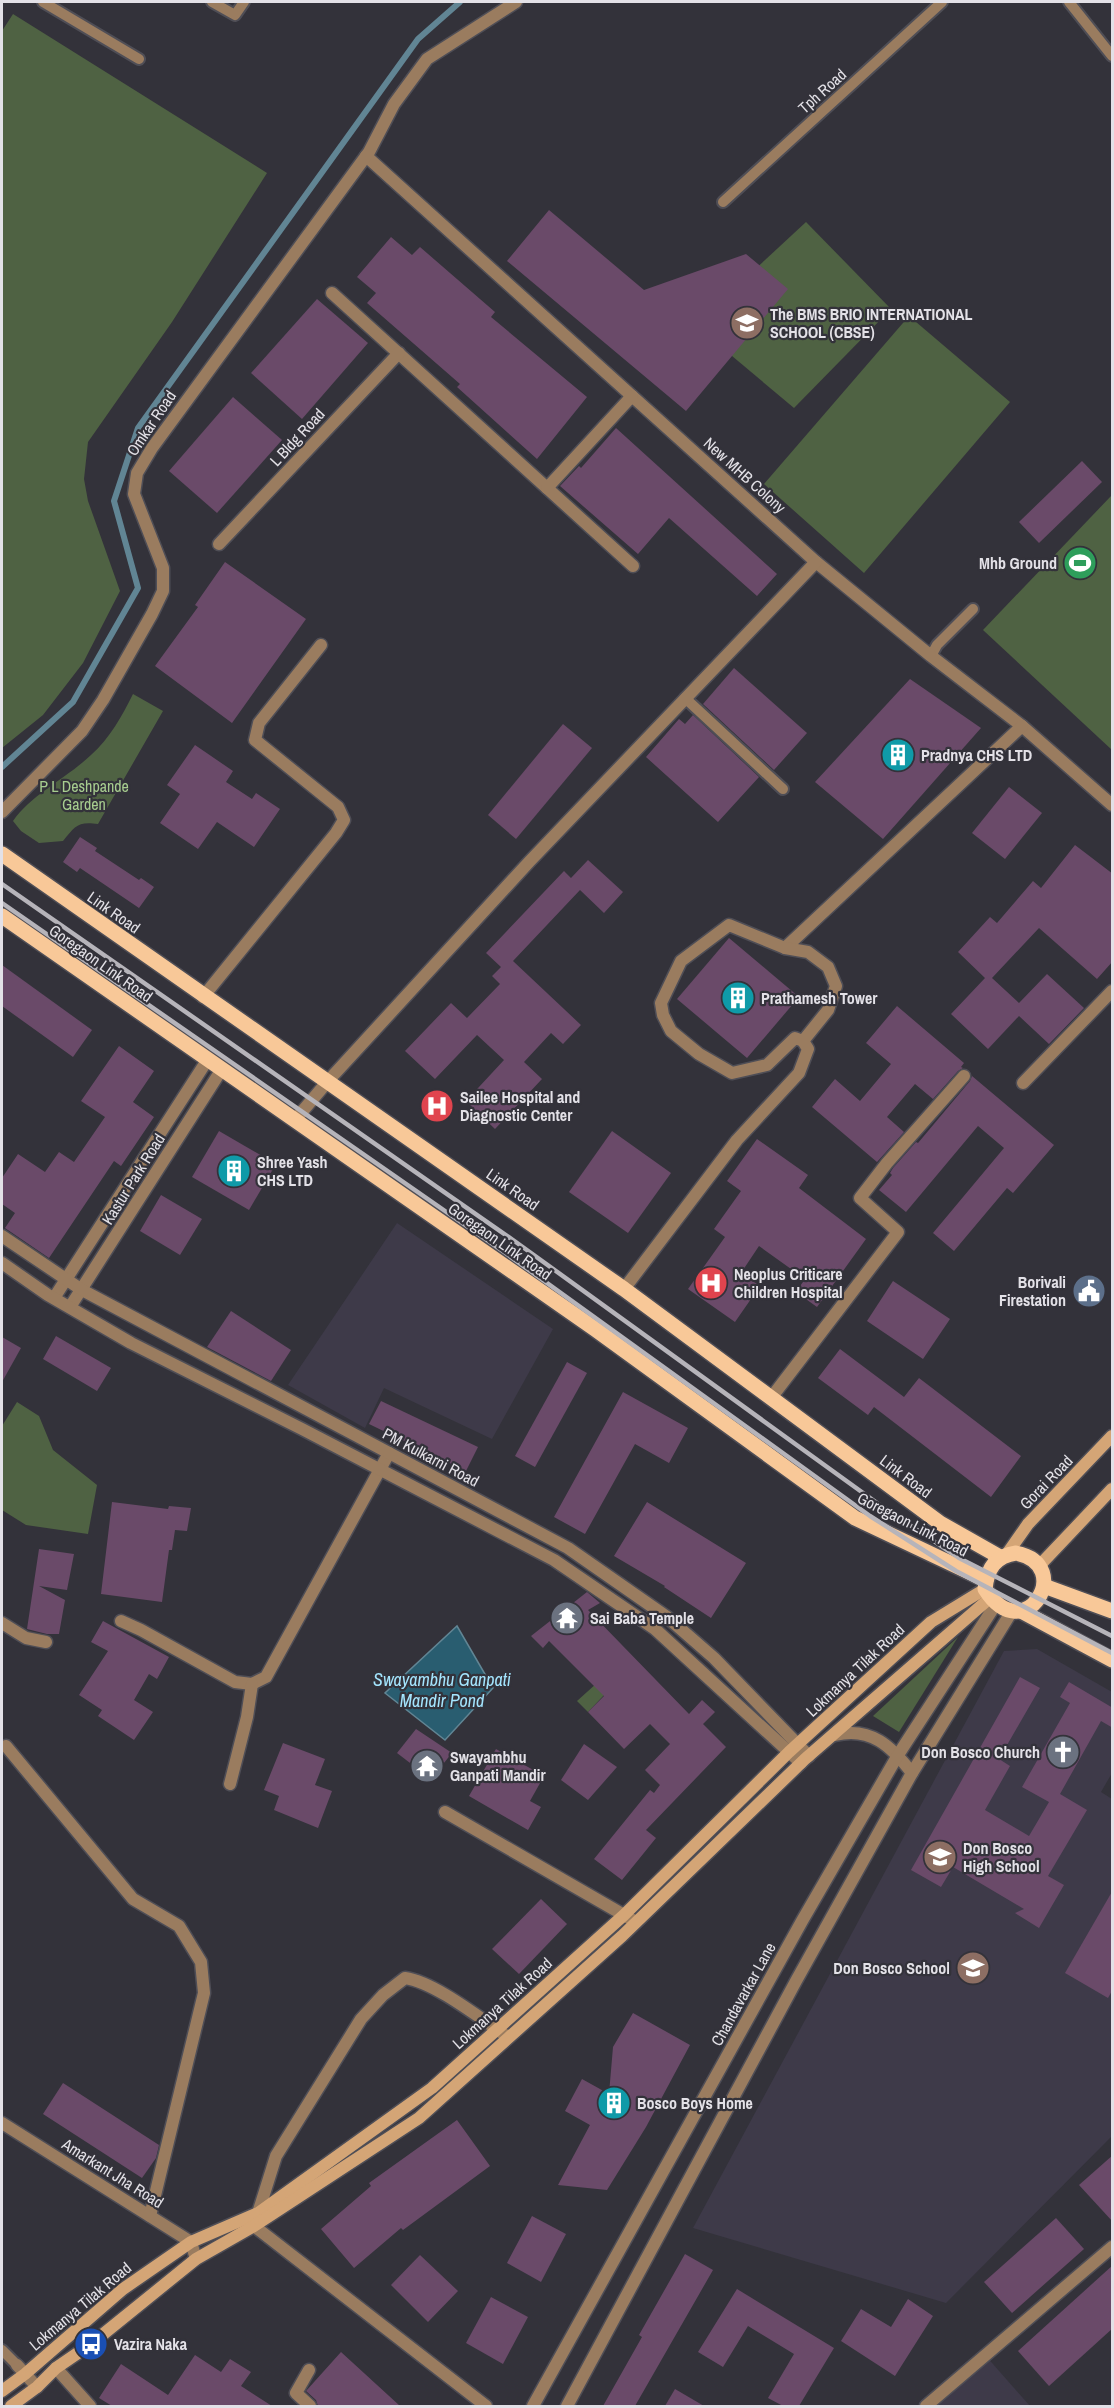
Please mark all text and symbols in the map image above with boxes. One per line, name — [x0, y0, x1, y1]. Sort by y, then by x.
street label: Tph Road — [793, 64, 851, 118]
place label: The BMS BRIO INTERNATIONAL SCHOOL (CBSE) — [770, 303, 972, 343]
school or university icon: The BMS BRIO INTERNATIONAL SCHOOL (CBSE) — [729, 305, 765, 341]
street label: Omkar Road — [121, 386, 181, 460]
street label: L Bldg Road — [264, 403, 330, 471]
street label: New MHB Colony — [699, 432, 791, 518]
sports icon: Mhb Ground — [1062, 545, 1098, 581]
place label: Mhb Ground — [979, 552, 1057, 574]
building icon: Pradnya CHS LTD — [880, 737, 916, 773]
place label: Pradnya CHS LTD — [921, 744, 1032, 766]
park label: P L Deshpande Garden — [39, 775, 129, 815]
street label: Link Road — [83, 886, 145, 938]
street label: Goregaon Link Road — [45, 919, 157, 1007]
building icon: Prathamesh Tower — [720, 980, 756, 1016]
place label: Prathamesh Tower — [761, 987, 878, 1009]
place label: Sailee Hospital and Diagnostic Center — [460, 1086, 580, 1126]
hospital icon: Sailee Hospital and Diagnostic Center — [419, 1088, 455, 1124]
street label: Kastur Park Road — [96, 1129, 170, 1229]
place label: Shree Yash CHS LTD — [257, 1151, 328, 1191]
building icon: Shree Yash CHS LTD — [216, 1153, 252, 1189]
street label: Link Road — [482, 1163, 544, 1215]
street label: Goregaon Link Road — [444, 1197, 556, 1285]
place label: Neoplus Criticare Children Hospital — [734, 1263, 843, 1303]
hospital icon: Neoplus Criticare Children Hospital — [693, 1265, 729, 1301]
place label: Borivali Firestation — [999, 1271, 1066, 1311]
public building icon: Borivali Firestation — [1071, 1273, 1107, 1309]
street label: PM Kulkarni Road — [379, 1422, 483, 1492]
street label: Link Road — [875, 1449, 937, 1503]
street label: Gorai Road — [1015, 1450, 1077, 1514]
street label: Goregaon Link Road — [854, 1487, 972, 1561]
temple icon: Sai Baba Temple — [549, 1600, 585, 1636]
place label: Sai Baba Temple — [590, 1607, 694, 1629]
street label: Lokmanya Tilak Road — [801, 1619, 909, 1721]
water label: Swayambhu Ganpati Mandir Pond — [373, 1667, 511, 1713]
church icon: Don Bosco Church — [1045, 1734, 1081, 1770]
place label: Don Bosco Church — [921, 1741, 1040, 1763]
place label: Swayambhu Ganpati Mandir — [450, 1746, 546, 1786]
temple icon: Swayambhu Ganpati Mandir — [409, 1748, 445, 1784]
place label: Don Bosco High School — [963, 1837, 1040, 1877]
school or university icon: Don Bosco High School — [922, 1839, 958, 1875]
street label: Chandavarkar Lane — [705, 1938, 781, 2050]
school or university icon: Don Bosco School — [955, 1950, 991, 1986]
street label: Lokmanya Tilak Road — [447, 1952, 557, 2054]
place label: Don Bosco School — [833, 1957, 950, 1979]
building icon: Bosco Boys Home — [596, 2085, 632, 2121]
place label: Bosco Boys Home — [637, 2092, 753, 2114]
street label: Amarkant Jha Road — [57, 2132, 168, 2213]
street label: Lokmanya Tilak Road — [24, 2257, 136, 2355]
bus stop icon: Vazira Naka — [73, 2326, 109, 2362]
place label: Vazira Naka — [114, 2333, 188, 2355]

